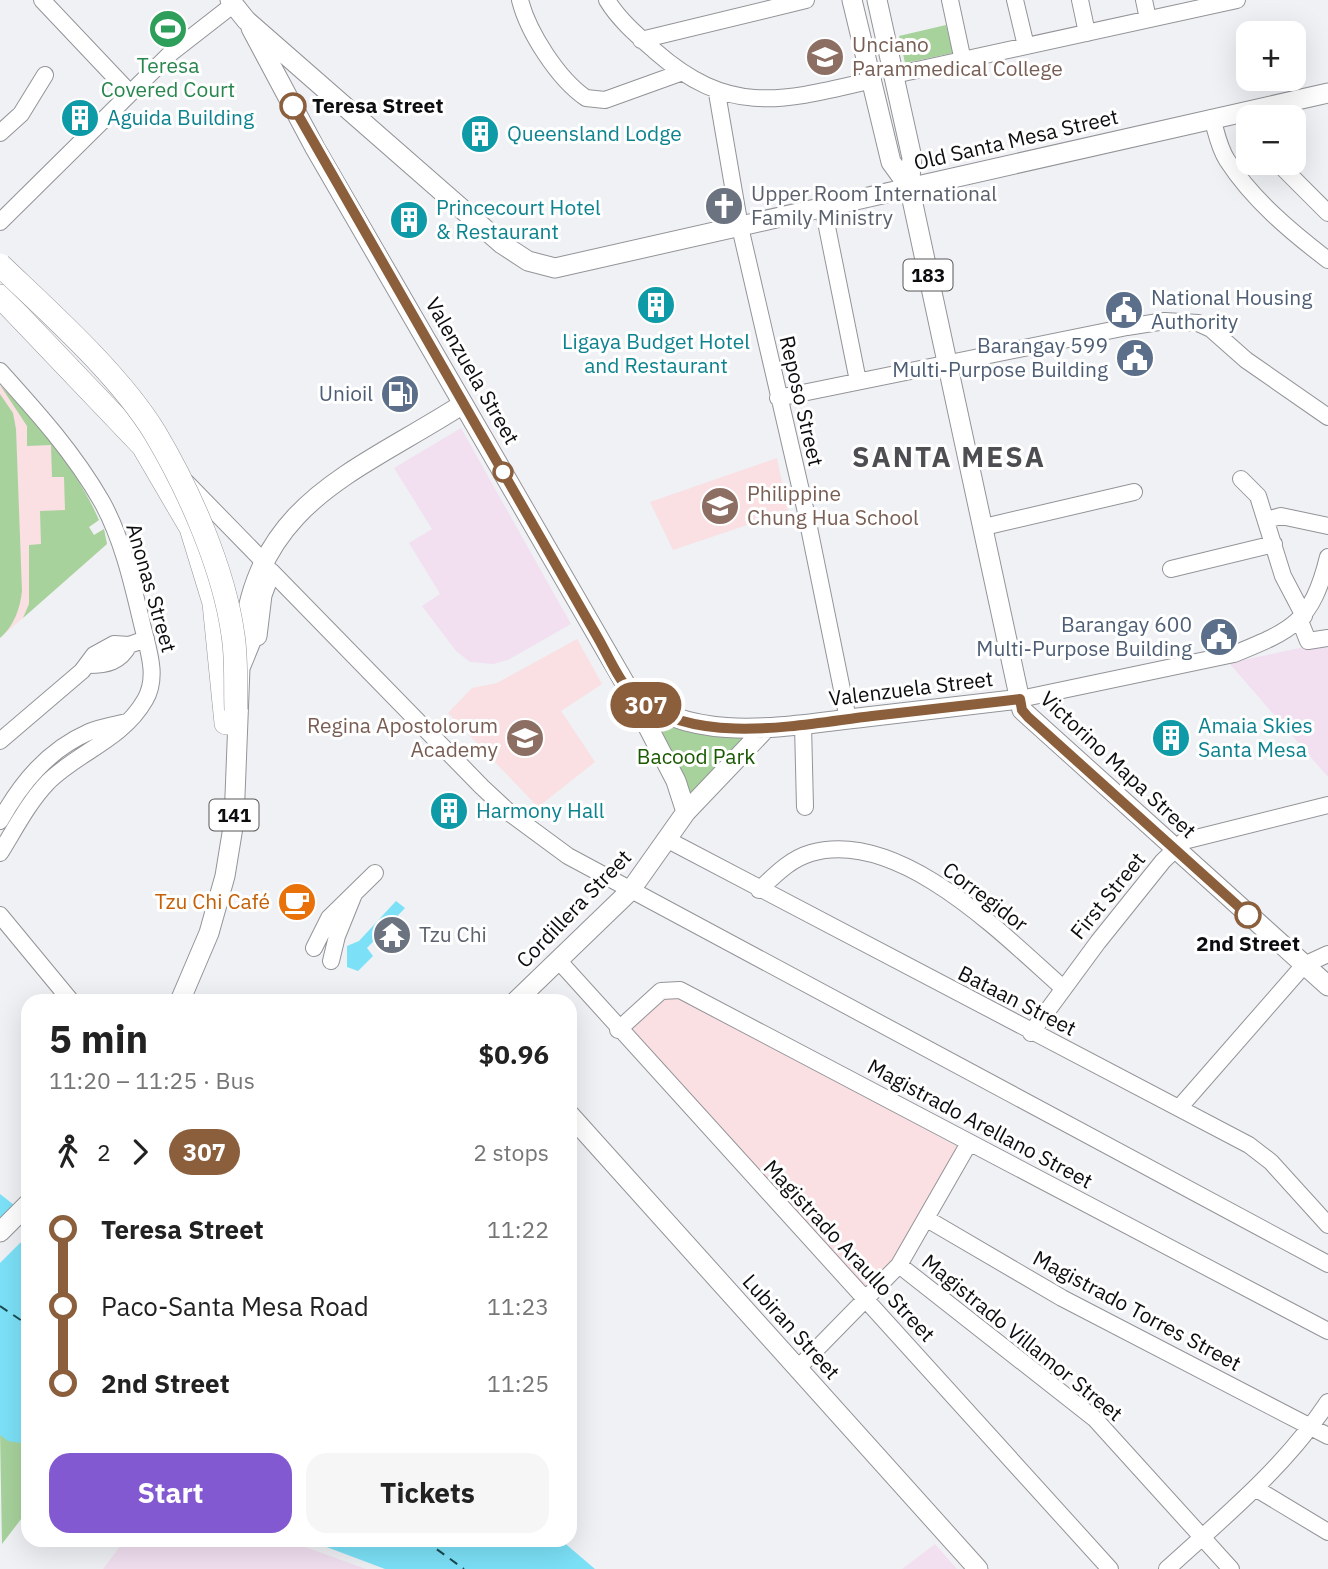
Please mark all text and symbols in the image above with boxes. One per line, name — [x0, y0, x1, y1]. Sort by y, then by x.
sports icon: Teresa Covered Court — [147, 8, 189, 50]
map controls — [1236, 21, 1306, 175]
button: + — [1236, 21, 1306, 91]
place label: Unciano Parammedical College — [852, 30, 1063, 82]
school or university icon: Unciano Parammedical College — [804, 36, 846, 78]
place label: Teresa Covered Court — [101, 51, 235, 103]
place label: Teresa Street — [312, 91, 443, 119]
marker: Teresa Street — [280, 93, 306, 119]
building icon: Aguida Building — [59, 97, 101, 139]
street label: Old Santa Mesa Street — [911, 102, 1121, 176]
place label: Aguida Building — [107, 103, 254, 131]
button: − — [1236, 105, 1306, 175]
building icon: Queensland Lodge — [459, 113, 501, 155]
place label: Queensland Lodge — [507, 119, 682, 147]
place label: Upper Room International Family Ministry — [751, 179, 997, 231]
church icon: Upper Room International Family Ministry — [703, 185, 745, 227]
place label: Princecourt Hotel & Restaurant — [436, 193, 601, 245]
building icon: Princecourt Hotel & Restaurant — [388, 199, 430, 241]
road number: 183 — [904, 260, 953, 290]
place label: National Housing Authority — [1151, 283, 1312, 335]
building icon: Ligaya Budget Hotel and Restaurant — [635, 284, 677, 326]
public building icon: National Housing Authority — [1103, 289, 1145, 331]
street label: Valenzuela Street — [419, 292, 526, 449]
place label: Ligaya Budget Hotel and Restaurant — [562, 327, 750, 379]
place label: Barangay 599 Multi-Purpose Building — [892, 331, 1108, 383]
street label: Reposo Street — [773, 333, 831, 469]
public building icon: Barangay 599 Multi-Purpose Building — [1114, 337, 1156, 379]
fuel station icon: Unioil — [379, 373, 421, 415]
place label: Unioil — [319, 379, 373, 407]
district label: SANTA MESA — [852, 438, 1046, 475]
unlabelled marker — [493, 462, 513, 482]
place label: Philippine Chung Hua School — [747, 479, 919, 531]
school or university icon: Philippine Chung Hua School — [699, 485, 741, 527]
street label: Anonas Street — [120, 520, 184, 656]
place label: Barangay 600 Multi-Purpose Building — [976, 610, 1192, 662]
public building icon: Barangay 600 Multi-Purpose Building — [1198, 616, 1240, 658]
street label: Valenzuela Street — [827, 664, 995, 712]
line badge: 307 — [606, 682, 686, 728]
street label: Victorino Mapa Street — [1035, 685, 1203, 844]
text: 307 — [624, 689, 668, 721]
place label: Regina Apostolorum Academy — [307, 711, 499, 763]
place label: Amaia Skies Santa Mesa — [1198, 711, 1313, 763]
school or university icon: Regina Apostolorum Academy — [504, 717, 546, 759]
building icon: Amaia Skies Santa Mesa — [1150, 717, 1192, 759]
park label: Bacood Park — [637, 742, 755, 770]
building icon: Harmony Hall — [428, 790, 470, 832]
place label: Harmony Hall — [476, 796, 605, 824]
road number: 141 — [210, 800, 258, 830]
street label: Cordillera Street — [510, 843, 637, 973]
street label: First Street — [1063, 846, 1151, 945]
street label: Corregidor — [937, 855, 1034, 938]
cafe icon: Tzu Chi Café — [276, 881, 318, 923]
place label: Tzu Chi Café — [155, 887, 270, 915]
marker: 2nd Street — [1235, 902, 1261, 928]
temple icon: Tzu Chi — [371, 914, 413, 956]
place label: Tzu Chi — [419, 920, 487, 948]
place label: 2nd Street — [1196, 929, 1300, 957]
street label: Bataan Street — [954, 958, 1081, 1042]
text: 5 min — [49, 1014, 148, 1063]
text: $0.96 — [479, 1037, 549, 1071]
street label: Magistrado Arellano Street — [863, 1052, 1098, 1194]
text: 11:20 – 11:25 · Bus — [49, 1065, 255, 1095]
icon: walk — [49, 1133, 87, 1171]
icon: forward — [121, 1133, 159, 1171]
text: 307 — [183, 1136, 226, 1168]
text: 2 — [97, 1137, 111, 1167]
text: 2 stops — [473, 1137, 549, 1167]
street label: Magistrado Araullo Street — [758, 1153, 942, 1348]
text: Teresa Street — [101, 1212, 264, 1246]
text: 11:22 — [487, 1214, 549, 1244]
street label: Magistrado Torres Street — [1029, 1243, 1246, 1377]
street label: Magistrado Villamor Street — [916, 1247, 1129, 1427]
street label: Lubiran Street — [737, 1268, 847, 1385]
text: Paco-Santa Mesa Road — [101, 1289, 369, 1323]
text: 11:23 — [487, 1291, 549, 1321]
text: 2nd Street — [101, 1366, 230, 1400]
text: 11:25 — [487, 1368, 549, 1398]
button: Start — [49, 1453, 292, 1533]
button: Tickets — [306, 1453, 549, 1533]

